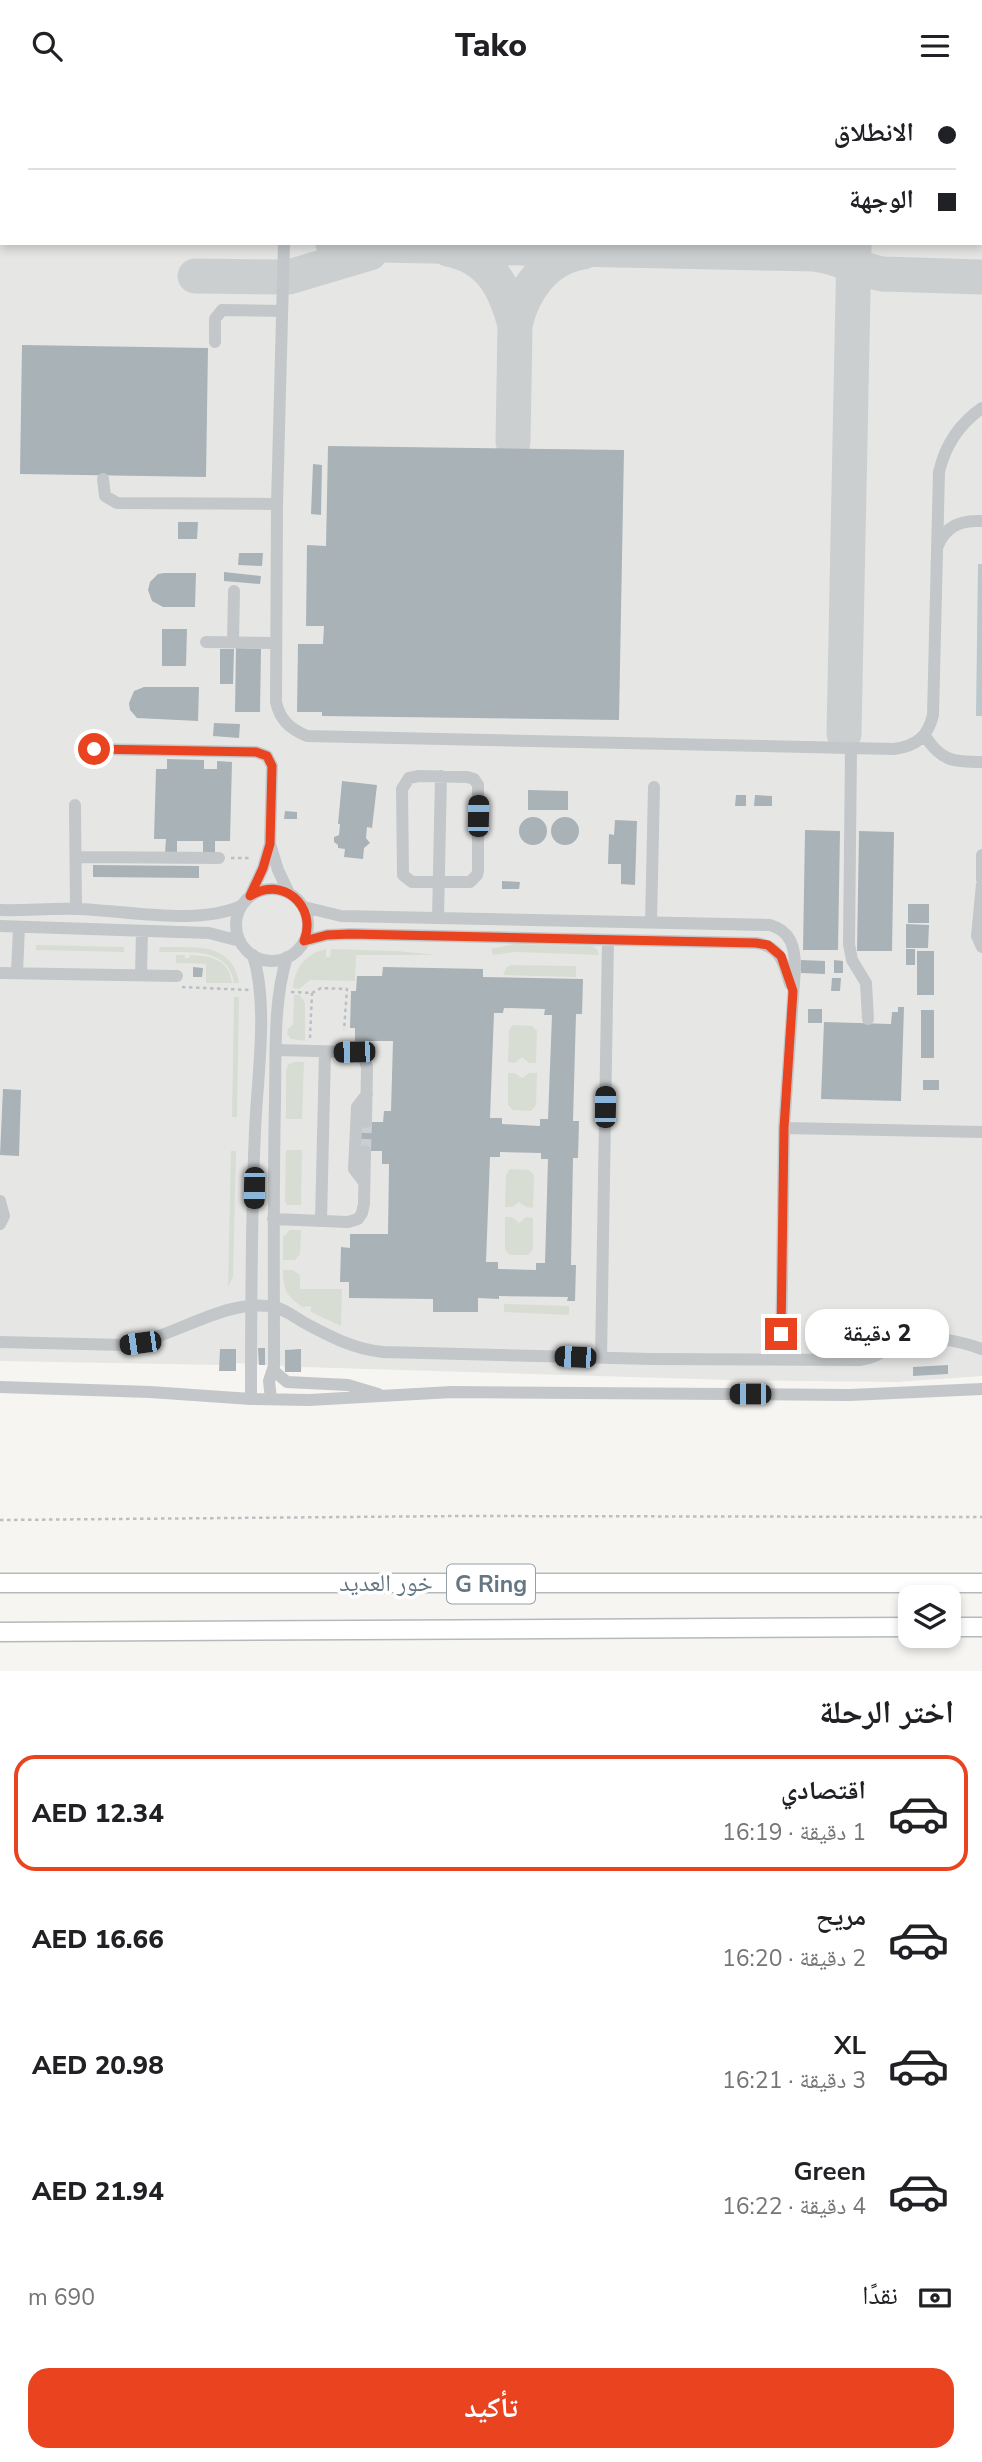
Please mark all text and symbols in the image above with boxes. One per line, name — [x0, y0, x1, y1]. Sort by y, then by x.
text: Tako — [455, 24, 527, 67]
icon: search — [28, 27, 66, 65]
icon: menu — [916, 27, 954, 65]
text: الانطلاق — [834, 115, 914, 150]
text: الوجهة — [849, 182, 914, 217]
route start — [78, 733, 110, 765]
car — [468, 795, 489, 837]
car — [333, 1041, 376, 1063]
car — [595, 1086, 616, 1128]
car — [244, 1167, 265, 1209]
callout: 2 دقيقة — [806, 1309, 949, 1359]
route end — [765, 1318, 797, 1350]
text: 2 دقيقة — [843, 1318, 911, 1349]
car — [118, 1330, 163, 1356]
car — [554, 1346, 597, 1368]
car — [730, 1384, 772, 1405]
road number: G Ring — [447, 1565, 535, 1603]
street label: خور العديد — [339, 1567, 433, 1599]
map controls — [898, 1585, 961, 1648]
button: layers — [898, 1585, 961, 1648]
text: اختر الرحلة — [819, 1691, 954, 1734]
text: اقتصادي — [781, 1773, 866, 1808]
icon: car — [887, 1782, 950, 1845]
text: AED 12.34 — [32, 1796, 164, 1831]
text: 1 دقيقة · 16:19 — [722, 1817, 866, 1848]
text: مريح — [816, 1899, 866, 1934]
icon: car — [887, 1908, 950, 1971]
text: AED 16.66 — [32, 1922, 164, 1957]
text: 2 دقيقة · 16:20 — [722, 1943, 866, 1974]
text: XL — [834, 2028, 866, 2063]
icon: car — [887, 2034, 950, 2097]
text: AED 20.98 — [32, 2048, 164, 2083]
text: 3 دقيقة · 16:21 — [722, 2065, 866, 2096]
text: Green — [793, 2154, 866, 2189]
icon: car — [887, 2160, 950, 2223]
text: AED 21.94 — [32, 2174, 164, 2209]
text: 4 دقيقة · 16:22 — [722, 2191, 866, 2222]
text: نقدًا — [862, 2278, 898, 2313]
icon: cash — [916, 2279, 954, 2317]
text: 690 m — [28, 2282, 95, 2313]
button: تأكيد — [28, 2368, 954, 2448]

